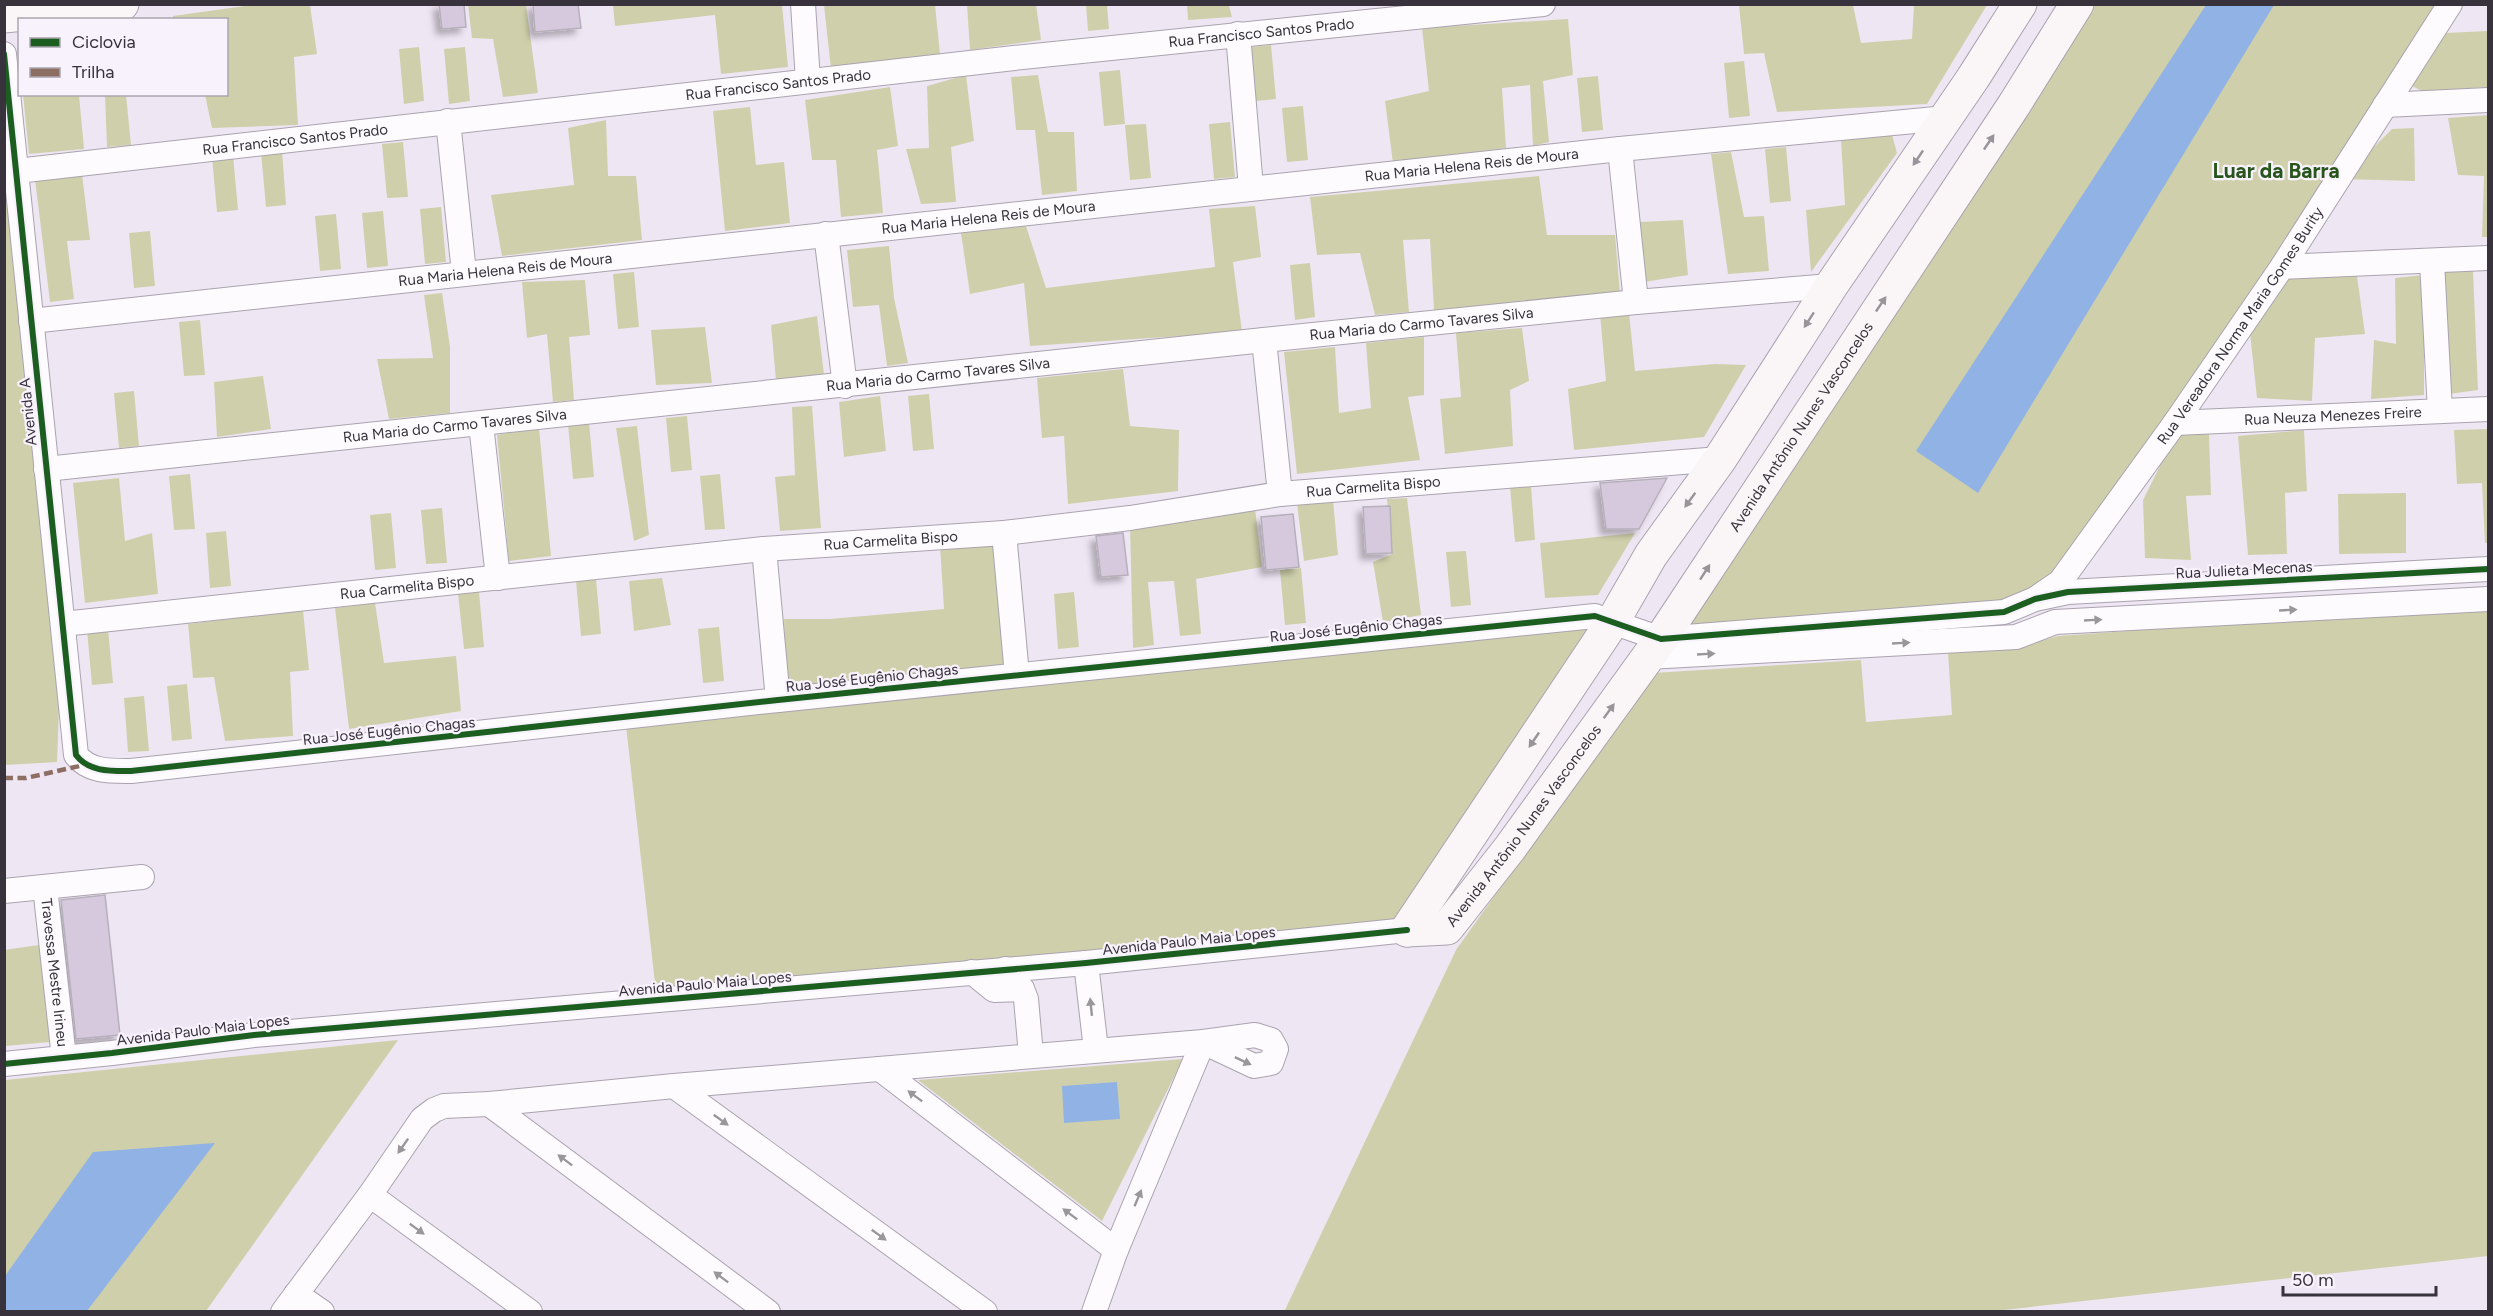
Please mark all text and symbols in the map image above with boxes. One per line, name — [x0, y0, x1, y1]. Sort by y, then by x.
street label: Rua Francisco Santos Prado — [1168, 14, 1355, 51]
legend — [18, 18, 228, 96]
text: Ciclovia — [72, 31, 136, 53]
text: Trilha — [72, 61, 115, 83]
street label: Rua Francisco Santos Prado — [684, 65, 872, 104]
street label: Rua Francisco Santos Prado — [202, 120, 389, 159]
one-way arrow — [1983, 134, 1995, 150]
street label: Rua Maria Helena Reis de Moura — [1364, 145, 1580, 186]
one-way arrow — [1912, 150, 1924, 166]
district label: Luar da Barra — [2212, 158, 2340, 183]
street label: Rua Maria Helena Reis de Moura — [880, 197, 1096, 238]
street label: Rua Vereadora Norma Maria Gomes Burity — [2153, 203, 2327, 448]
street label: Rua Maria Helena Reis de Moura — [397, 249, 613, 290]
one-way arrow — [1876, 296, 1887, 312]
street label: Rua Maria do Carmo Tavares Silva — [1309, 304, 1534, 344]
one-way arrow — [1804, 312, 1815, 328]
street label: Avenida Antônio Nunes Vasconcelos — [1726, 319, 1877, 535]
street label: Rua Maria do Carmo Tavares Silva — [825, 354, 1051, 395]
street label: Avenida A — [15, 377, 41, 447]
street label: Rua Neuza Menezes Freire — [2244, 403, 2422, 429]
street label: Rua Maria do Carmo Tavares Silva — [342, 405, 567, 447]
street label: Rua Carmelita Bispo — [1306, 472, 1442, 501]
one-way arrow — [1684, 492, 1696, 508]
street label: Rua Carmelita Bispo — [823, 527, 959, 554]
street label: Rua Julieta Mecenas — [2175, 557, 2313, 583]
one-way arrow — [1699, 564, 1710, 580]
street label: Rua Carmelita Bispo — [339, 571, 475, 603]
one-way arrow — [2278, 605, 2297, 614]
street label: Rua José Eugênio Chagas — [1269, 610, 1443, 646]
one-way arrow — [2084, 616, 2103, 625]
one-way arrow — [1891, 638, 1910, 648]
one-way arrow — [1697, 649, 1716, 658]
street label: Rua José Eugênio Chagas — [785, 660, 959, 696]
one-way arrow — [1603, 703, 1615, 719]
street label: Rua José Eugênio Chagas — [302, 713, 476, 749]
street label: Avenida Antônio Nunes Vasconcelos — [1443, 721, 1605, 930]
one-way arrow — [1529, 732, 1540, 748]
street label: Travessa Mestre Irineu — [37, 897, 72, 1048]
street label: Avenida Paulo Maia Lopes — [1102, 923, 1276, 959]
street label: Avenida Paulo Maia Lopes — [618, 967, 792, 1001]
one-way arrow — [1086, 997, 1096, 1016]
street label: Avenida Paulo Maia Lopes — [116, 1010, 290, 1050]
one-way arrow — [1234, 1056, 1251, 1065]
one-way arrow — [907, 1090, 923, 1102]
one-way arrow — [714, 1114, 729, 1126]
one-way arrow — [397, 1138, 409, 1154]
one-way arrow — [557, 1155, 572, 1167]
one-way arrow — [1133, 1189, 1143, 1207]
one-way arrow — [1062, 1208, 1078, 1220]
one-way arrow — [408, 1223, 424, 1235]
one-way arrow — [871, 1229, 887, 1241]
scale bar — [2283, 1259, 2436, 1297]
text: 50 m — [2292, 1269, 2334, 1291]
one-way arrow — [714, 1271, 729, 1283]

